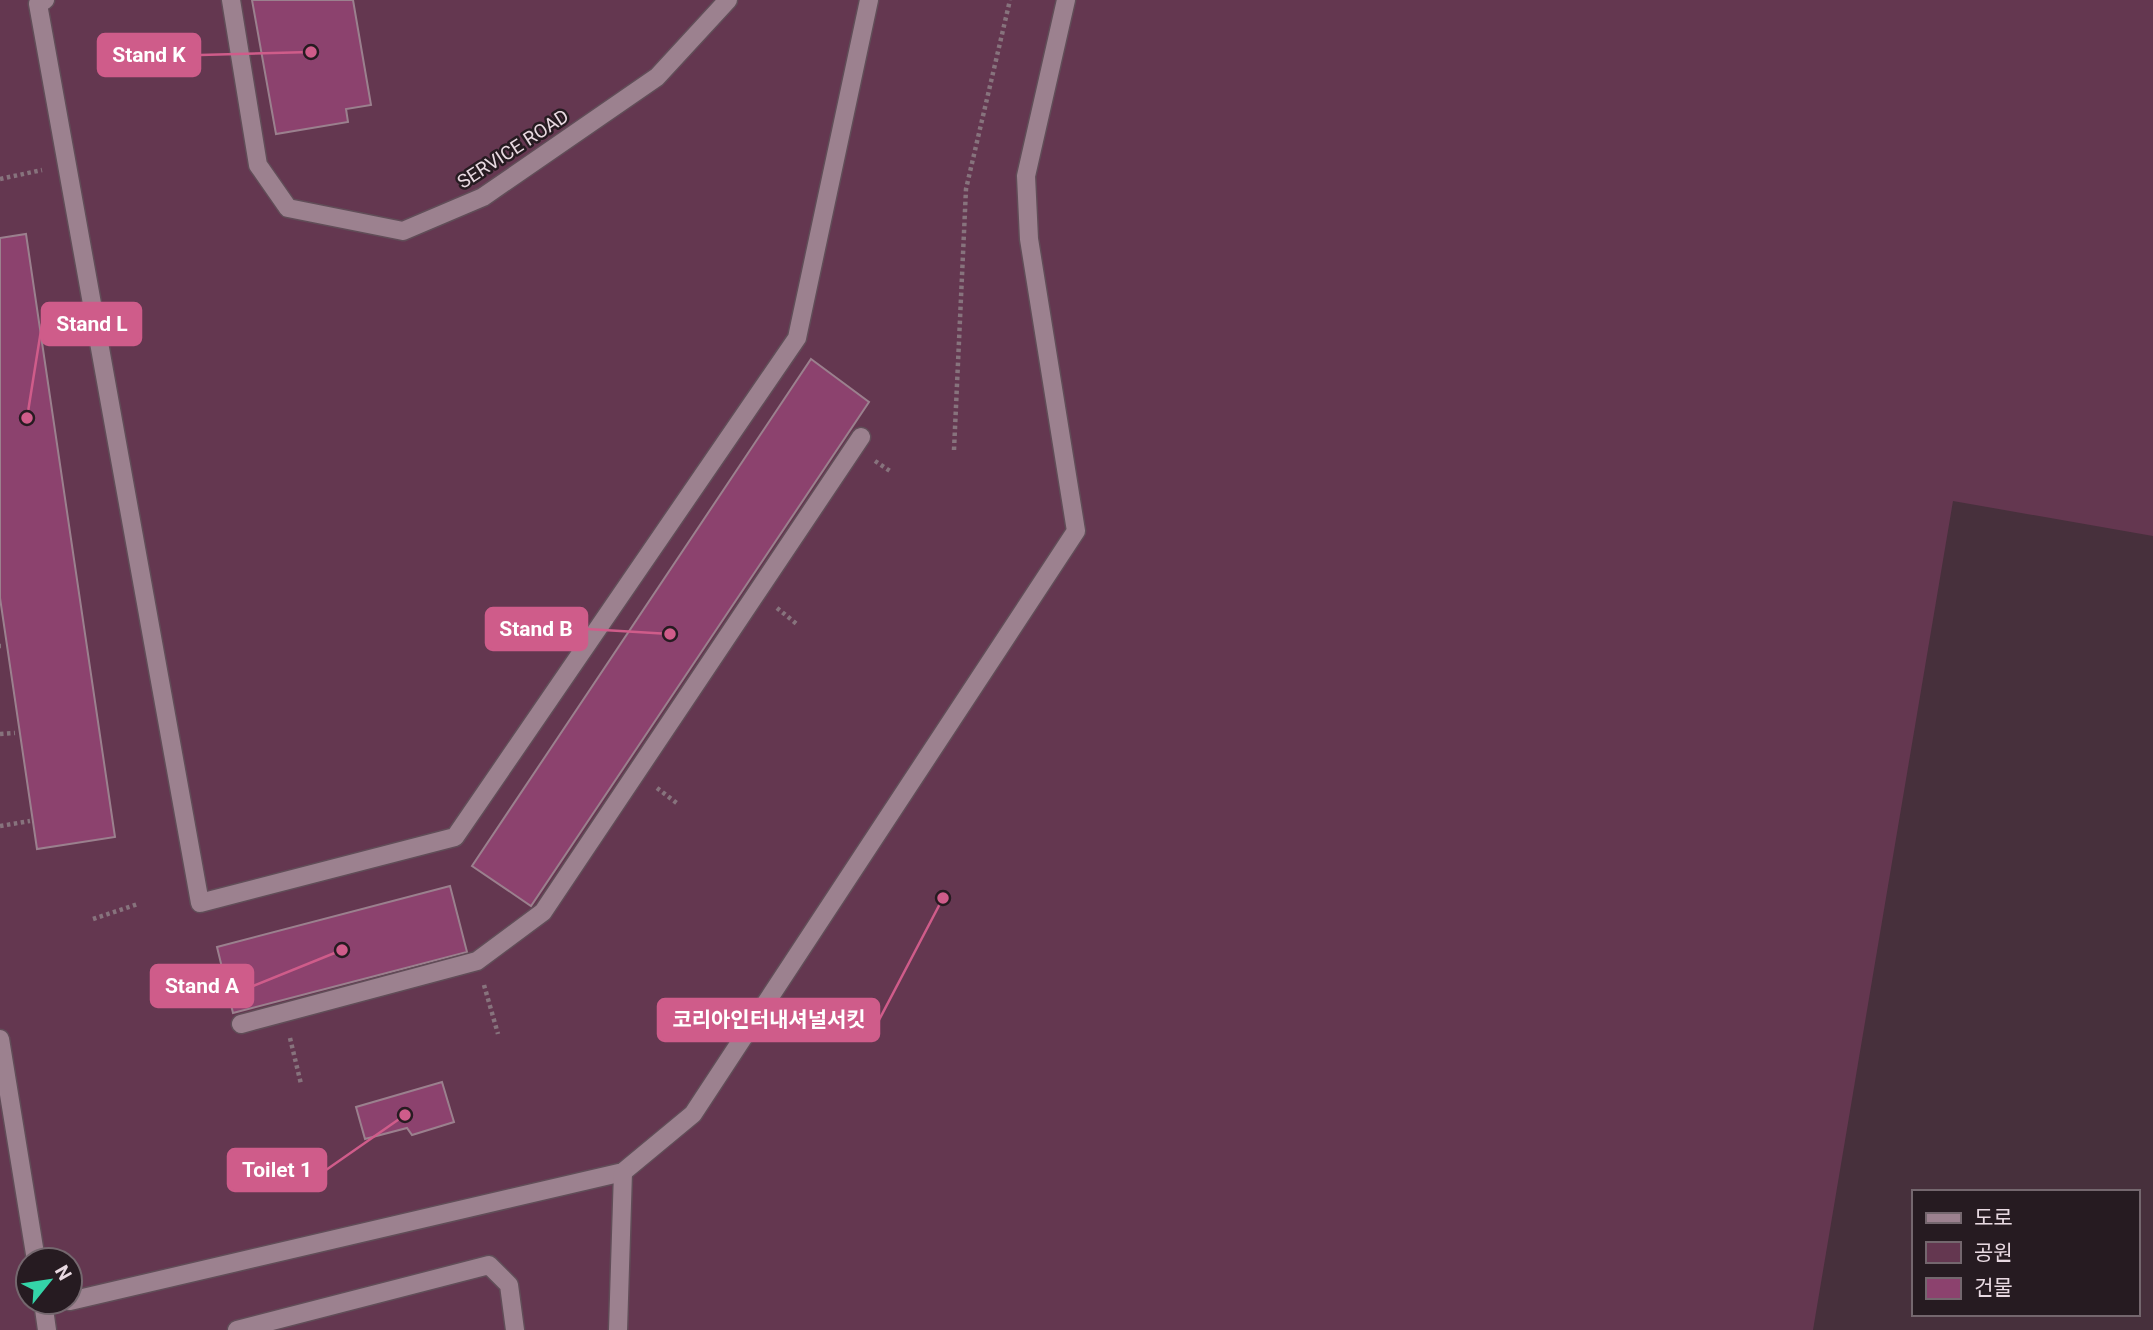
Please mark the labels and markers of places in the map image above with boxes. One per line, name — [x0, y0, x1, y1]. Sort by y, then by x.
callout: Stand K — [98, 34, 200, 76]
callout: Stand L — [42, 303, 141, 345]
callout: Stand B — [486, 608, 587, 650]
callout: Stand A — [151, 965, 253, 1007]
callout: 코리아인터내셔널서킷 — [658, 999, 879, 1041]
callout: Toilet 1 — [228, 1149, 326, 1191]

